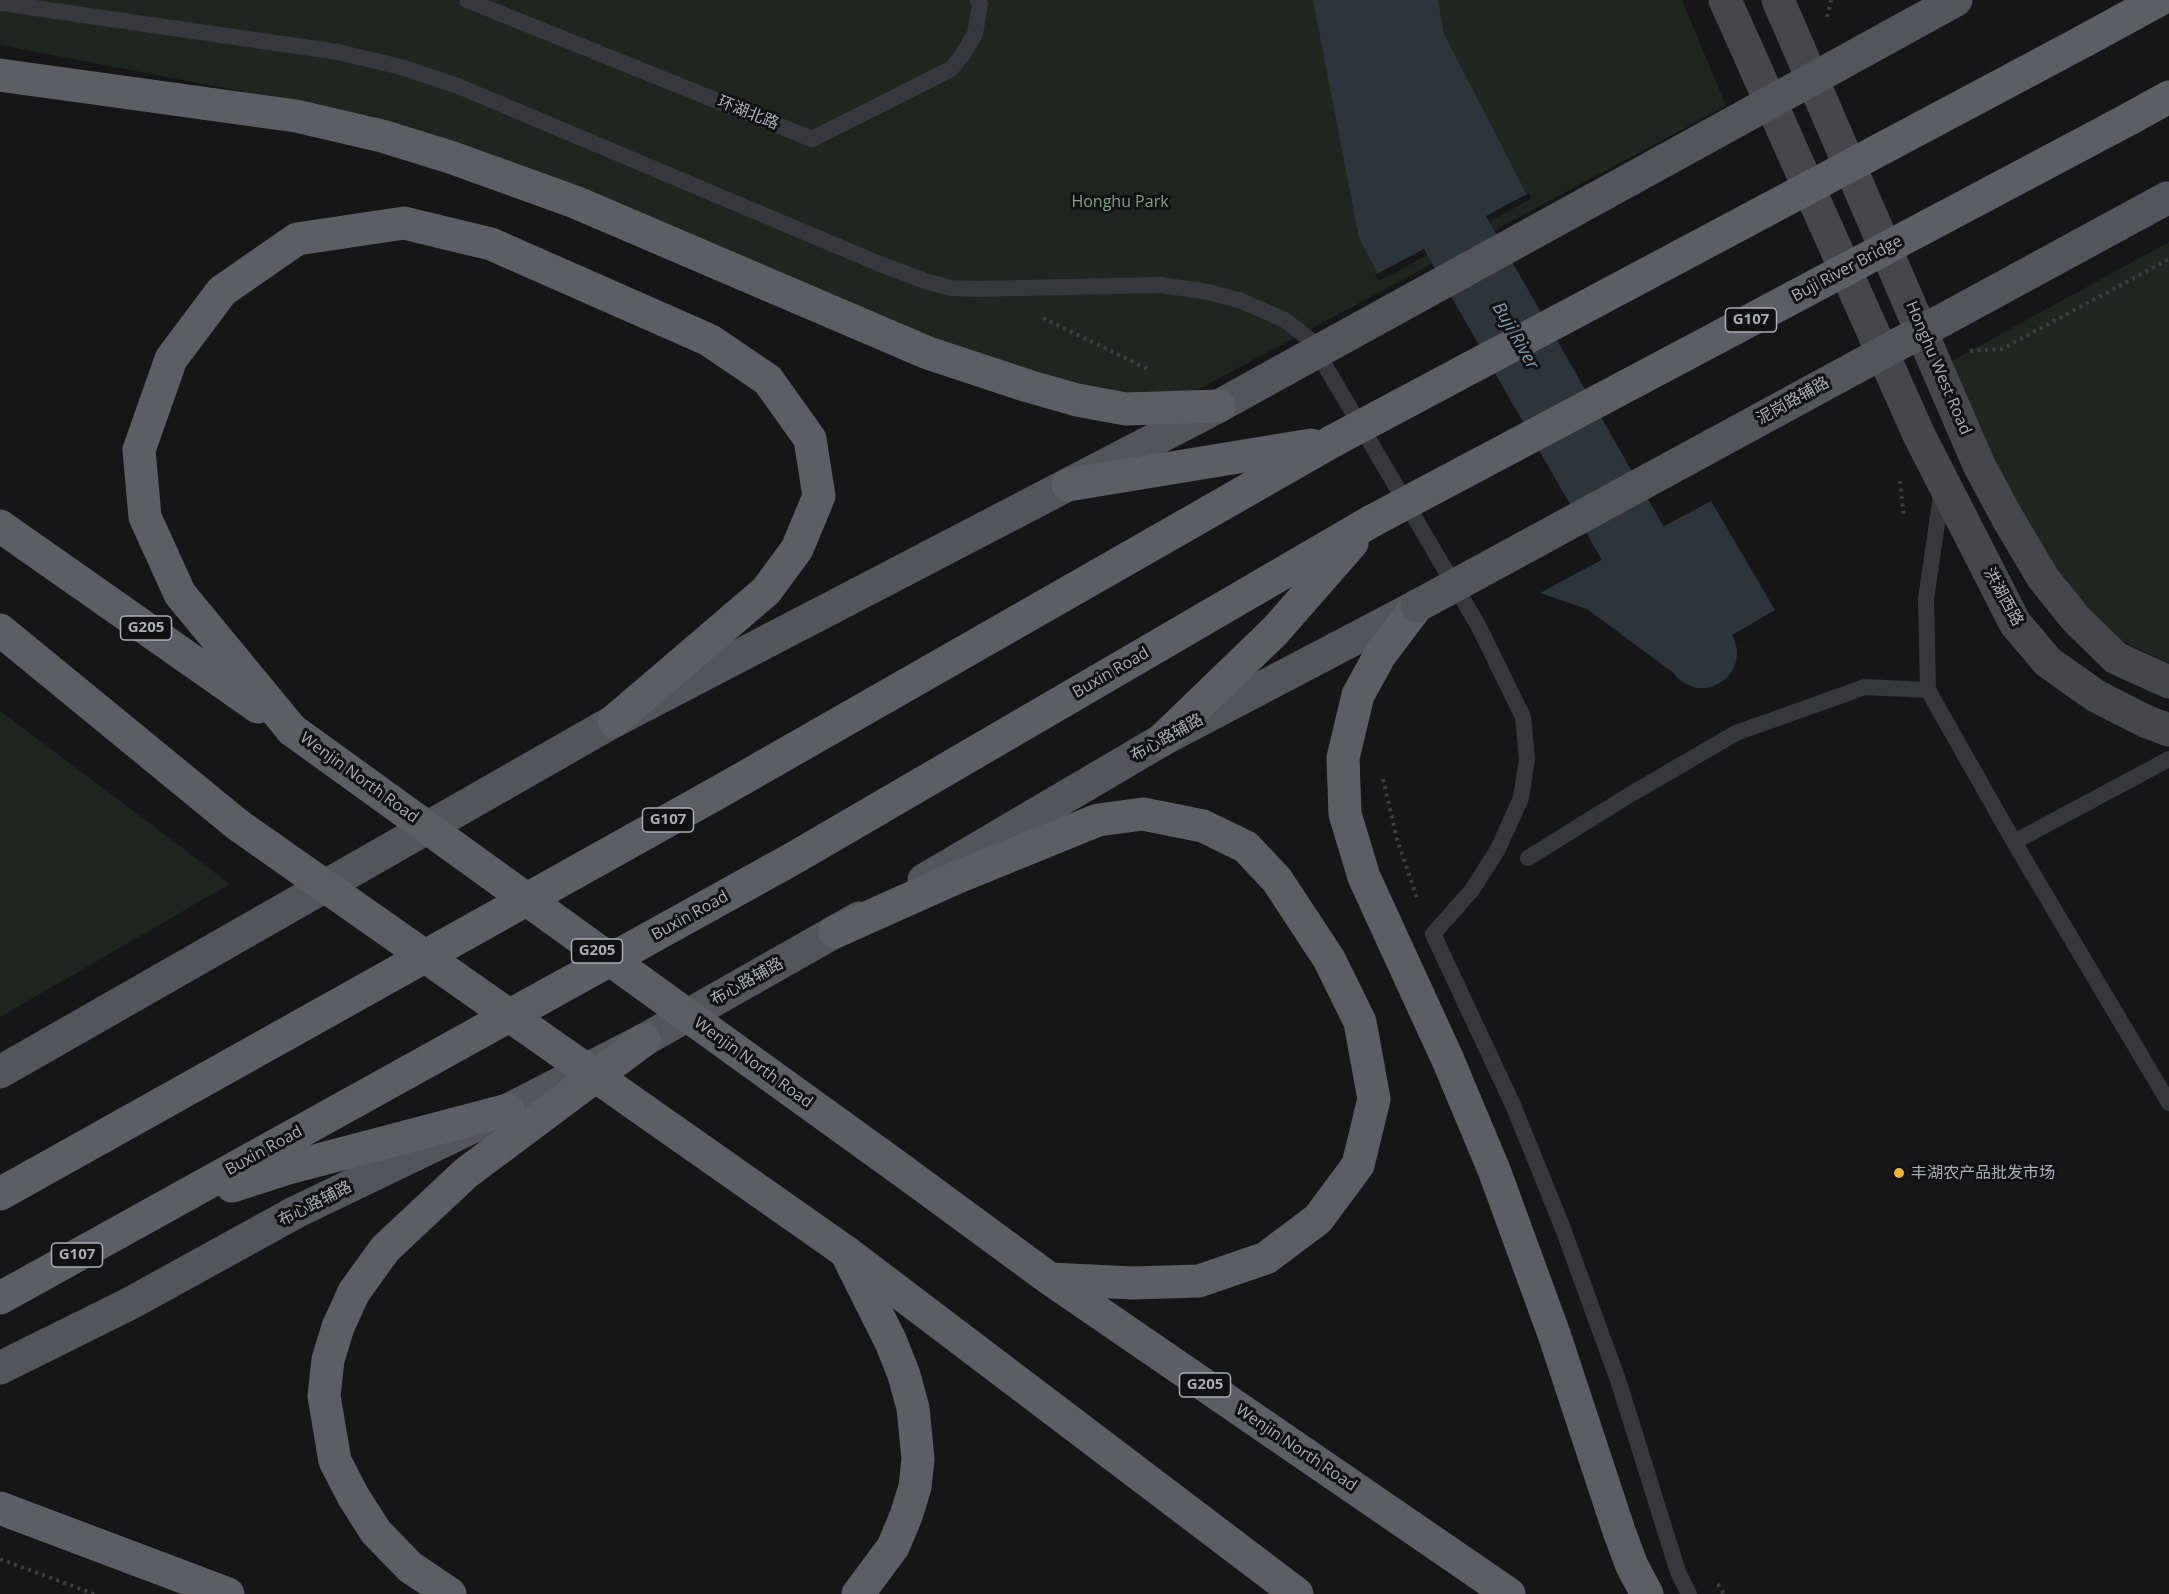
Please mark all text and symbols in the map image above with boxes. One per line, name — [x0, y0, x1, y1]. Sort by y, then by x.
street label: 环湖北路 — [715, 92, 781, 134]
park label: Honghu Park — [1071, 192, 1169, 212]
street label: Buji River Bridge — [1788, 232, 1906, 306]
water label: Buji River — [1487, 298, 1543, 374]
street label: Honghu West Road — [1901, 298, 1975, 438]
road number: G107 — [1726, 308, 1776, 332]
street label: 泥岗路辅路 — [1753, 373, 1833, 429]
street label: 洪湖西路 — [1979, 564, 2027, 630]
road number: G205 — [120, 616, 172, 640]
street label: Buxin Road — [1070, 644, 1152, 702]
street label: 布心路辅路 — [1127, 710, 1207, 766]
street label: Wenjin North Road — [296, 729, 422, 827]
road number: G107 — [642, 808, 694, 832]
street label: Buxin Road — [648, 887, 732, 945]
road number: G205 — [572, 939, 622, 963]
street label: 布心路辅路 — [707, 954, 787, 1010]
street label: Wenjin North Road — [690, 1014, 816, 1112]
street label: Buxin Road — [222, 1122, 306, 1180]
place label: 丰湖农产品批发市场 — [1911, 1163, 2055, 1183]
marker: 丰湖农产品批发市场 — [1892, 1166, 1906, 1180]
street label: 布心路辅路 — [275, 1177, 355, 1231]
road number: G107 — [52, 1243, 103, 1267]
road number: G205 — [1180, 1373, 1230, 1397]
street label: Wenjin North Road — [1232, 1400, 1360, 1496]

